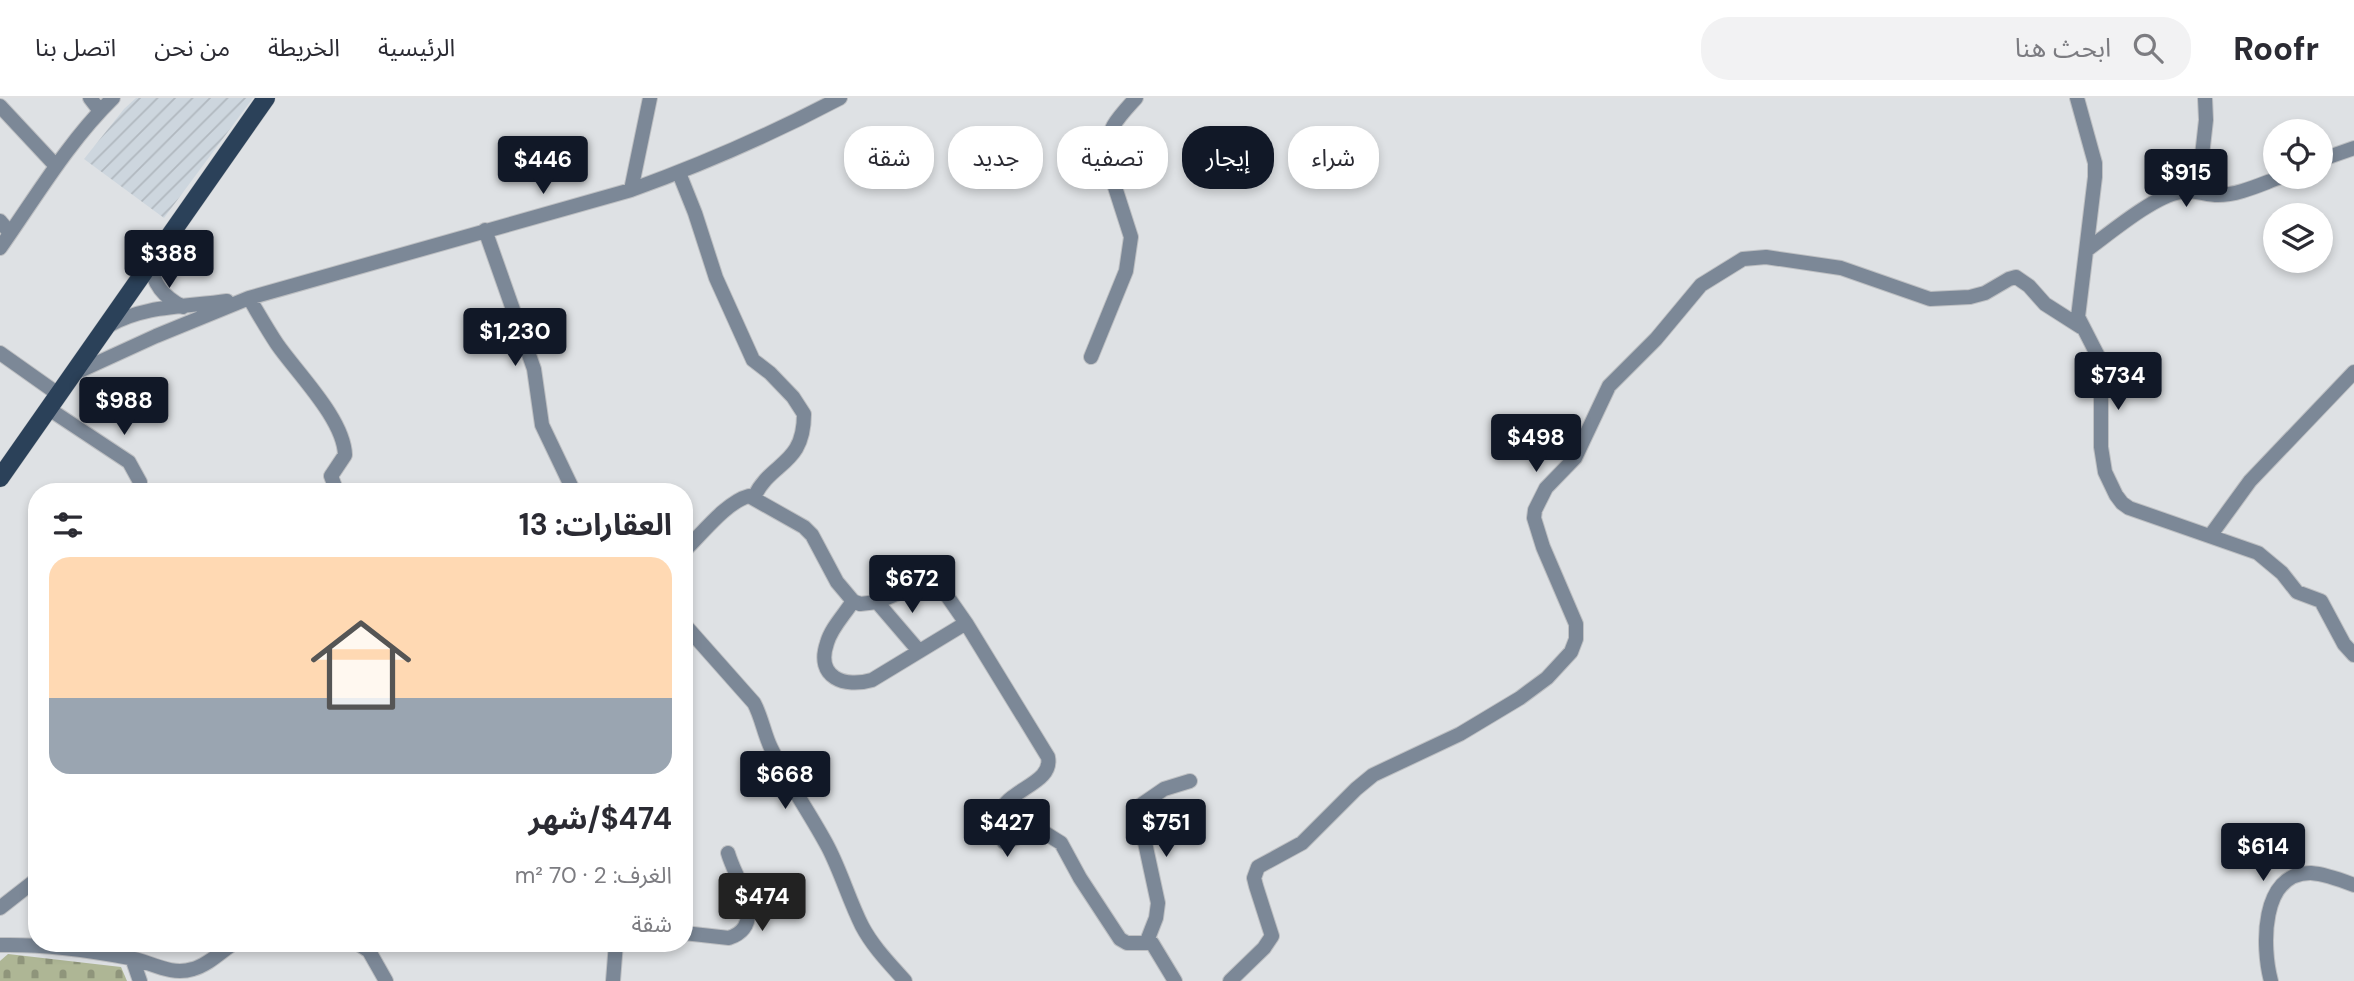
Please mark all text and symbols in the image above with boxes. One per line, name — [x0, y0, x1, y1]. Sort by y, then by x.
search box — [1701, 17, 2191, 80]
text: Roofr — [2233, 27, 2319, 70]
icon: search — [2129, 29, 2167, 67]
text: ابحث هنا — [2015, 31, 2111, 65]
text: اتصل بنا — [35, 32, 116, 63]
text: من نحن — [154, 32, 230, 63]
text: الخريطة — [268, 32, 340, 63]
text: الرئيسية — [378, 32, 455, 63]
map controls — [2263, 119, 2333, 273]
button: locate — [2263, 119, 2333, 189]
chip: شقة — [844, 126, 934, 189]
chip: جديد — [948, 126, 1043, 189]
chip: تصفية — [1057, 126, 1168, 189]
chip: إيجار — [1182, 126, 1274, 189]
chip: شراء — [1288, 126, 1379, 189]
pin: $446 — [502, 136, 584, 196]
text: $446 — [514, 144, 572, 174]
pin: $915 — [2145, 150, 2227, 209]
text: $915 — [2160, 157, 2212, 187]
button: layers — [2263, 203, 2333, 273]
pin: $388 — [128, 230, 210, 290]
text: $388 — [141, 238, 197, 268]
pin: $1,230 — [458, 308, 572, 368]
text: $1,230 — [479, 316, 551, 346]
pin: $734 — [2077, 352, 2159, 412]
text: $734 — [2091, 360, 2145, 390]
pin: $988 — [83, 378, 165, 437]
text: $988 — [95, 385, 153, 415]
pin: $498 — [1495, 414, 1577, 474]
text: $498 — [1507, 422, 1565, 452]
text: العقارات: 13 — [519, 505, 672, 544]
icon: filters — [49, 506, 87, 544]
pin: $672 — [871, 556, 953, 615]
text: $672 — [885, 563, 939, 593]
icon: home — [298, 602, 424, 728]
pin: $668 — [744, 752, 826, 811]
text: $668 — [756, 759, 814, 789]
text: $474/شهر — [528, 799, 672, 838]
pin: $427 — [966, 800, 1048, 859]
pin: $751 — [1125, 800, 1207, 859]
text: $427 — [980, 807, 1034, 837]
text: $751 — [1142, 807, 1190, 837]
pin: $614 — [2222, 824, 2304, 883]
text: $614 — [2237, 831, 2289, 861]
text: الغرف: 2 · 70 m² — [515, 860, 672, 890]
pin: $474 — [721, 874, 803, 933]
text: $474 — [735, 881, 789, 911]
text: شقة — [631, 909, 672, 939]

